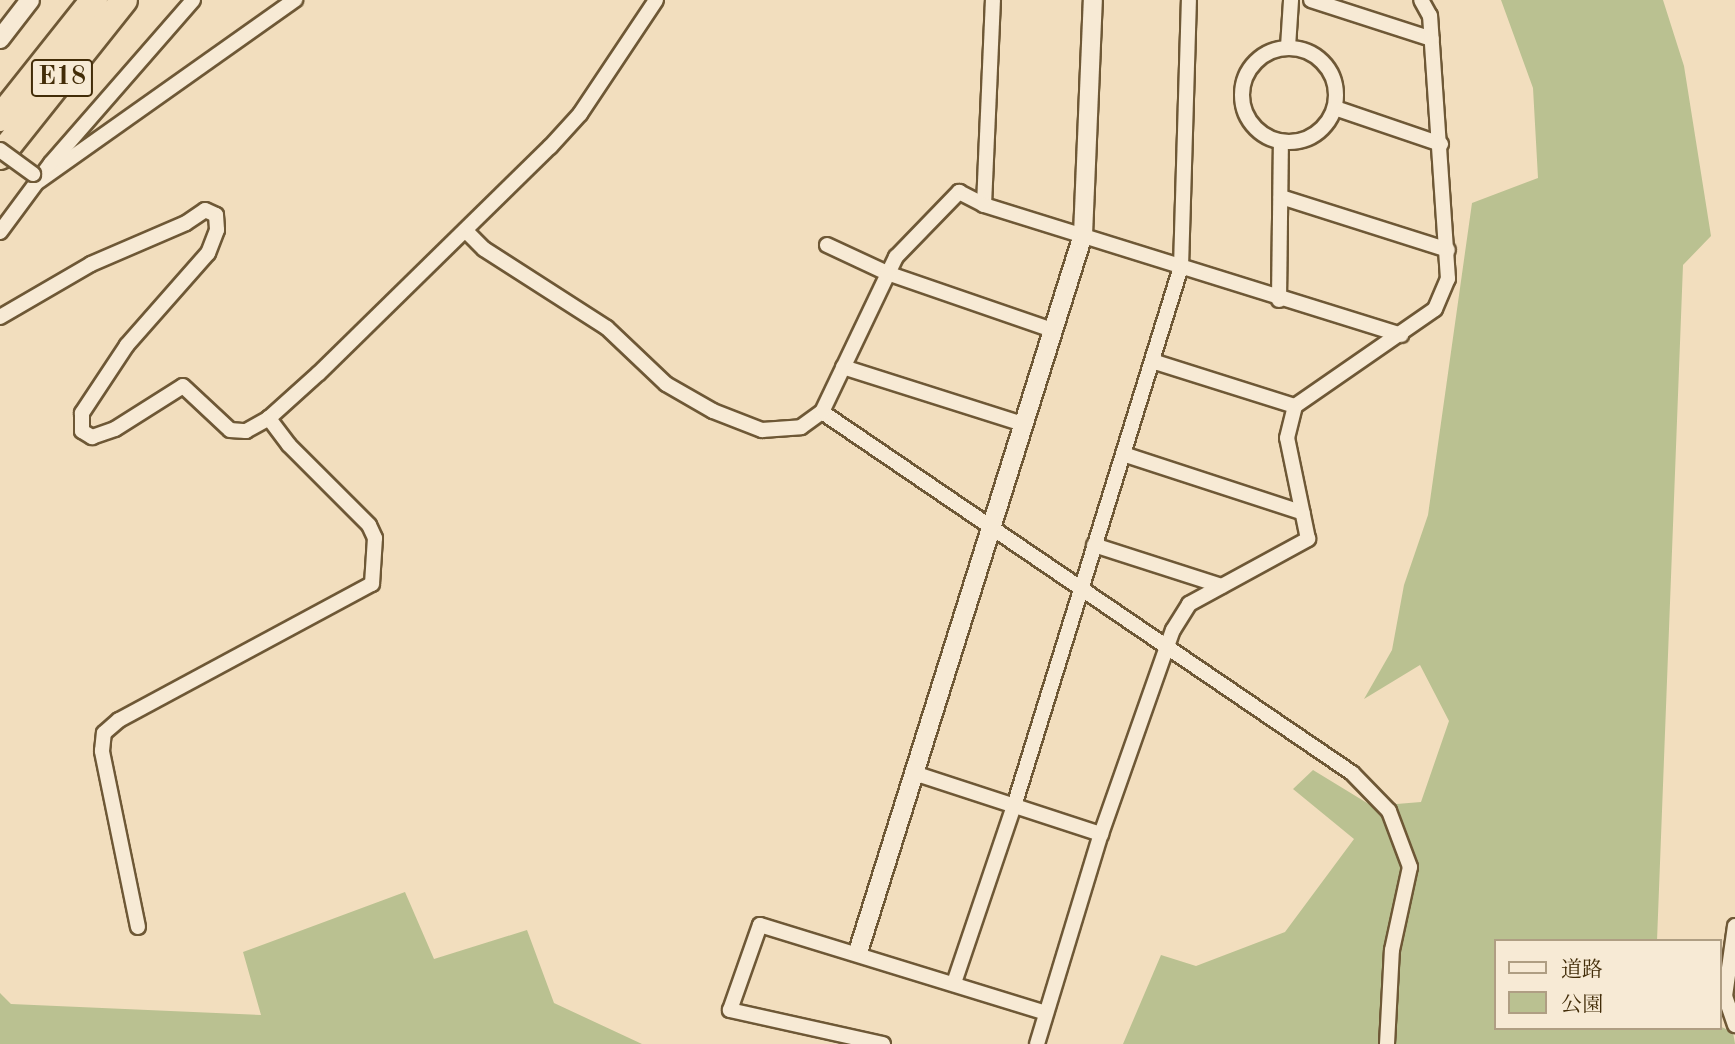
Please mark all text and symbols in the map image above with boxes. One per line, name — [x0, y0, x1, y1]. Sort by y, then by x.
road number: E18 — [31, 55, 94, 100]
legend — [1494, 939, 1721, 1030]
text: 道路 — [1561, 960, 1603, 981]
text: 公園 — [1561, 995, 1603, 1016]

